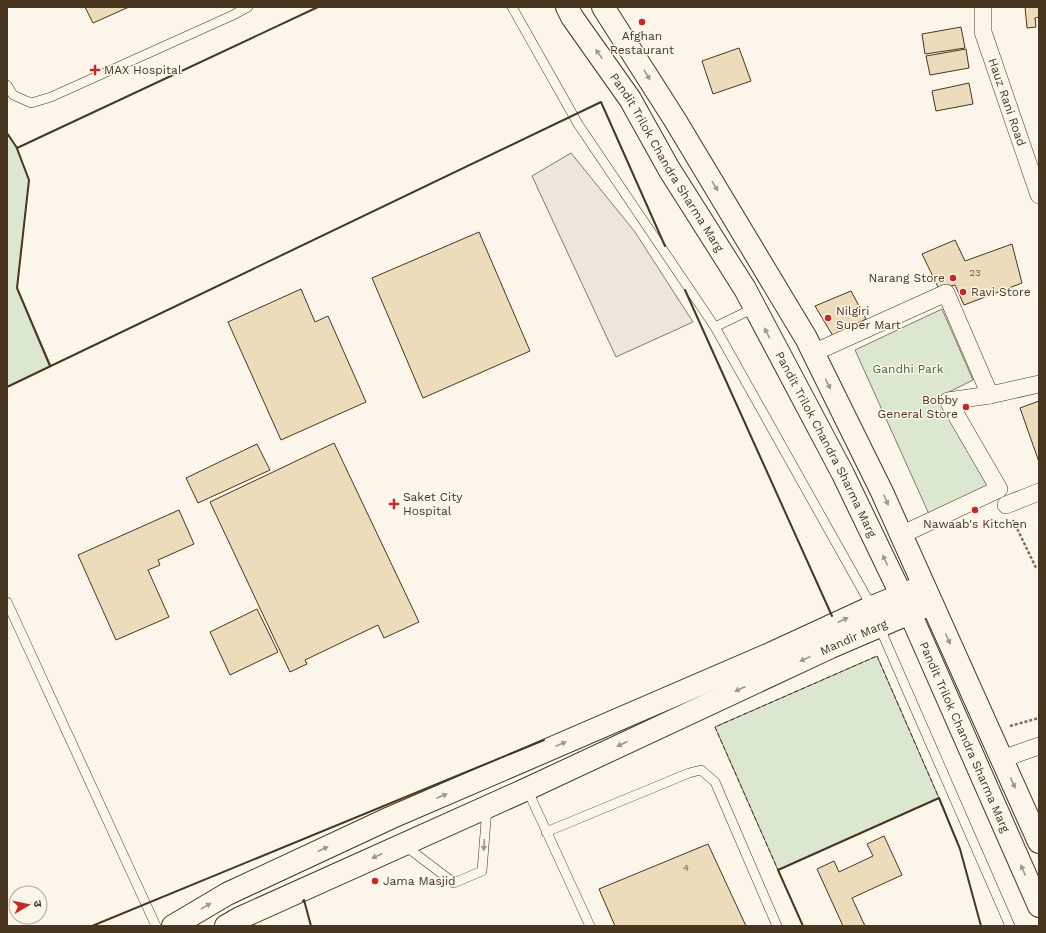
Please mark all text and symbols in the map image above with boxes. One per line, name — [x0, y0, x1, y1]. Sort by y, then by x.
marker: Afghan Restaurant — [637, 17, 647, 27]
place label: Afghan Restaurant — [610, 29, 674, 57]
one-way arrow — [595, 49, 603, 59]
street label: Hauz Rani Road — [985, 56, 1029, 148]
place label: MAX Hospital — [104, 63, 182, 77]
marker: MAX Hospital — [89, 64, 101, 76]
street label: Pandit Trilok Chandra Sharma Marg — [607, 70, 727, 255]
one-way arrow — [643, 70, 651, 80]
one-way arrow — [711, 180, 718, 192]
house number: 23 — [969, 267, 981, 278]
place label: Narang Store — [868, 271, 945, 285]
marker: Narang Store — [948, 273, 958, 283]
place label: Ravi Store — [971, 285, 1031, 299]
marker: Ravi Store — [958, 287, 968, 297]
place label: Nilgiri Super Mart — [836, 304, 901, 332]
marker: Nilgiri Super Mart — [823, 313, 833, 323]
one-way arrow — [764, 327, 770, 338]
street label: Pandit Trilok Chandra Sharma Marg — [772, 349, 880, 540]
park label: Gandhi Park — [873, 362, 944, 376]
one-way arrow — [825, 378, 831, 390]
place label: Bobby General Store — [878, 393, 959, 421]
marker: Bobby General Store — [961, 402, 971, 412]
place label: Saket City Hospital — [403, 490, 463, 518]
one-way arrow — [883, 495, 889, 506]
marker: Saket City Hospital — [388, 498, 400, 510]
marker: Nawaab's Kitchen — [970, 505, 980, 515]
place label: Nawaab's Kitchen — [923, 517, 1027, 531]
one-way arrow — [882, 554, 888, 566]
street label: Mandir Marg — [818, 616, 890, 658]
one-way arrow — [838, 617, 849, 623]
one-way arrow — [945, 633, 951, 644]
street label: Pandit Trilok Chandra Sharma Marg — [917, 640, 1013, 835]
one-way arrow — [799, 656, 811, 662]
one-way arrow — [735, 686, 746, 692]
one-way arrow — [555, 741, 567, 748]
one-way arrow — [617, 741, 628, 747]
one-way arrow — [1010, 777, 1016, 789]
one-way arrow — [436, 793, 447, 799]
one-way arrow — [481, 839, 488, 851]
one-way arrow — [317, 846, 329, 852]
one-way arrow — [370, 854, 382, 860]
house number: 4 — [683, 862, 689, 873]
one-way arrow — [1020, 864, 1026, 875]
place label: Jama Masjid — [383, 874, 456, 888]
marker: Jama Masjid — [370, 876, 380, 886]
north arrow — [8, 885, 48, 925]
text: उ — [30, 899, 44, 908]
one-way arrow — [201, 902, 211, 910]

